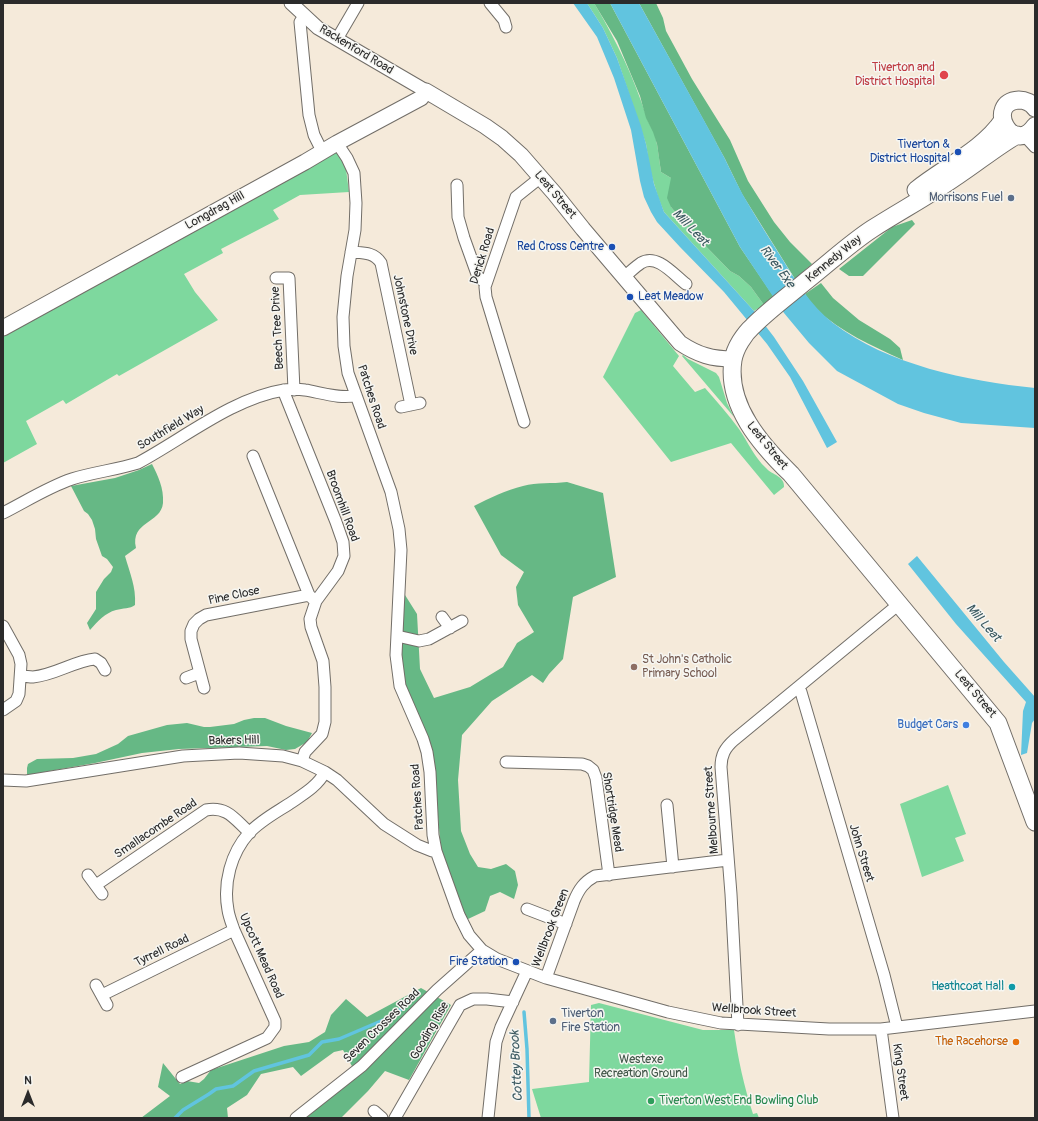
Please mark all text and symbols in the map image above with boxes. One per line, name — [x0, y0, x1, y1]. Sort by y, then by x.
street label: Rackenford Road — [316, 22, 396, 78]
place label: Tiverton and District Hospital — [855, 61, 935, 89]
marker: Tiverton and District Hospital — [938, 69, 950, 81]
place label: Tiverton & District Hospital — [870, 138, 950, 166]
marker: Tiverton & District Hospital — [953, 147, 963, 157]
street label: Leat Street — [531, 168, 579, 222]
street label: Longdrag Hill — [183, 189, 247, 233]
place label: Morrisons Fuel — [929, 191, 1003, 205]
marker: Morrisons Fuel — [1006, 193, 1016, 203]
water label: Mill Leat — [669, 206, 711, 250]
street label: Derick Road — [468, 226, 498, 286]
street label: Kennedy Way — [803, 232, 865, 286]
place label: Red Cross Centre — [517, 240, 604, 254]
marker: Red Cross Centre — [607, 242, 617, 252]
water label: River Exe — [756, 243, 798, 291]
street label: Johnstone Drive — [389, 273, 421, 357]
street label: Beech Tree Drive — [269, 286, 287, 370]
place label: Leat Meadow — [638, 290, 704, 304]
marker: Leat Meadow — [625, 292, 635, 302]
street label: Patches Road — [354, 363, 388, 431]
street label: Southfield Way — [135, 402, 207, 454]
street label: Leat Street — [743, 419, 791, 473]
street label: Broomhill Road — [322, 468, 362, 544]
street label: Pine Close — [207, 584, 261, 608]
water label: Mill Leat — [962, 601, 1004, 645]
place label: St John's Catholic Primary School — [642, 653, 732, 681]
marker: St John's Catholic Primary School — [629, 662, 639, 672]
street label: Leat Street — [951, 667, 999, 721]
place label: Budget Cars — [897, 718, 958, 732]
marker: Budget Cars — [961, 720, 971, 730]
street label: Bakers Hill — [208, 733, 260, 749]
street label: Patches Road — [408, 763, 428, 831]
street label: Melbourne Street — [702, 766, 722, 854]
street label: Shortridge Mead — [599, 771, 625, 853]
street label: Smallacombe Road — [112, 796, 200, 862]
street label: John Street — [845, 822, 877, 884]
street label: Wellbrook Green — [529, 887, 573, 969]
street label: Upcott Mead Road — [236, 911, 286, 1001]
street label: Tyrrell Road — [132, 932, 192, 970]
place label: Fire Station — [449, 955, 508, 969]
marker: Fire Station — [511, 957, 521, 967]
place label: Heathcoat Hall — [931, 980, 1004, 994]
marker: Heathcoat Hall — [1007, 982, 1017, 992]
street label: Seven Crosses Road — [341, 986, 423, 1066]
street label: Gooding Rise — [408, 999, 452, 1063]
street label: Wellbrook Street — [711, 1001, 797, 1021]
place label: Tiverton Fire Station — [561, 1007, 620, 1035]
marker: Tiverton Fire Station — [548, 1016, 558, 1026]
water label: Cottey Brook — [507, 1030, 527, 1102]
place label: The Racehorse — [935, 1035, 1008, 1049]
marker: The Racehorse — [1011, 1037, 1021, 1047]
street label: King Street — [889, 1043, 911, 1101]
park label: Westexe Recreation Ground — [594, 1053, 688, 1081]
north arrow — [8, 1073, 48, 1113]
text: N — [24, 1074, 32, 1087]
place label: Tiverton West End Bowling Club — [659, 1094, 819, 1108]
marker: Tiverton West End Bowling Club — [646, 1096, 656, 1106]

